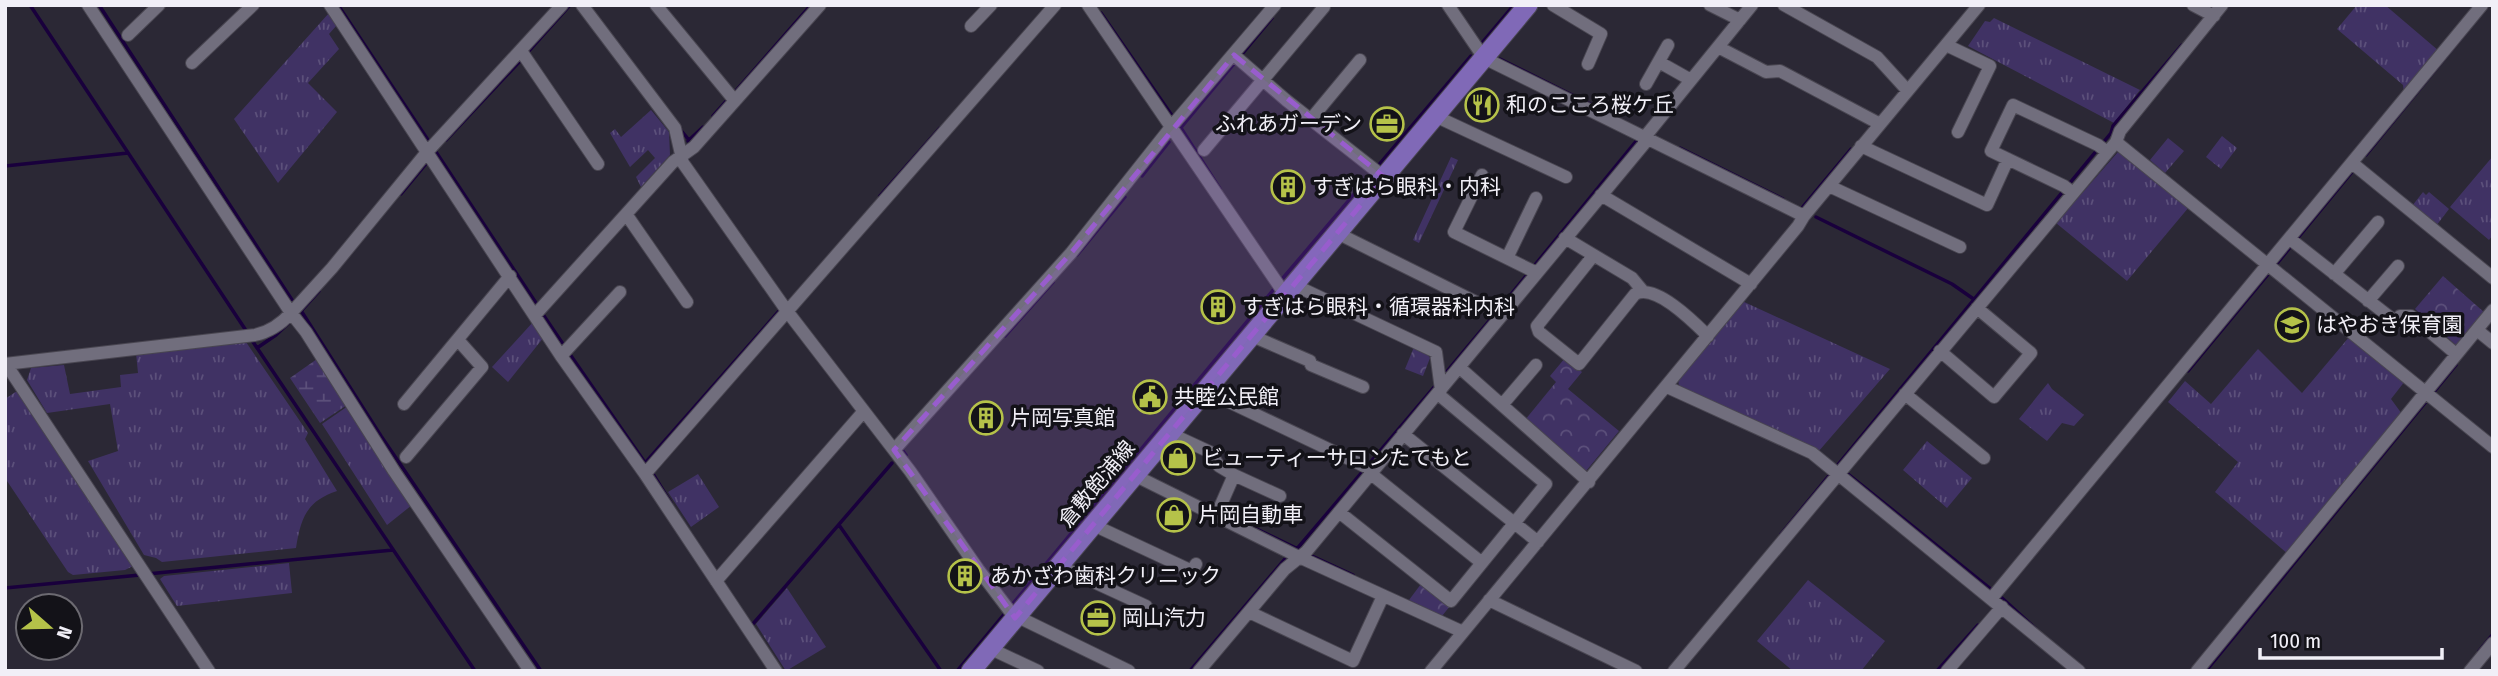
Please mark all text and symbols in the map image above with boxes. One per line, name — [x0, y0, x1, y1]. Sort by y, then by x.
restaurant icon: 和のこころ桜ケ丘 — [1463, 86, 1501, 124]
place label: 和のこころ桜ケ丘 — [1506, 92, 1674, 118]
office icon: ふれあガーデン — [1368, 105, 1406, 143]
place label: ふれあガーデン — [1215, 111, 1362, 137]
building icon: すぎはら眼科・内科 — [1269, 168, 1307, 206]
place label: すぎはら眼科・内科 — [1312, 174, 1501, 200]
building icon: すぎはら眼科・循環器科内科 — [1199, 288, 1237, 326]
place label: すぎはら眼科・循環器科内科 — [1242, 294, 1515, 320]
school or university icon: はやおき保育園 — [2273, 306, 2311, 344]
place label: はやおき保育園 — [2316, 312, 2463, 338]
public building icon: 共睦公民館 — [1131, 378, 1169, 416]
place label: 共睦公民館 — [1174, 384, 1279, 410]
building icon: 片岡写真館 — [967, 399, 1005, 437]
place label: 片岡写真館 — [1010, 405, 1115, 431]
street label: 倉敷飽浦線 — [1053, 435, 1141, 533]
shop icon: ビューティーサロンたてもと — [1159, 439, 1197, 477]
place label: ビューティーサロンたてもと — [1202, 445, 1472, 471]
shop icon: 片岡自動車 — [1155, 496, 1193, 534]
place label: 片岡自動車 — [1198, 502, 1303, 528]
building icon: あかざわ歯科クリニック — [946, 557, 984, 595]
place label: あかざわ歯科クリニック — [990, 563, 1221, 589]
north arrow — [14, 592, 84, 662]
office icon: 岡山汽力 — [1079, 599, 1117, 637]
place label: 岡山汽力 — [1122, 605, 1206, 631]
scale bar — [2260, 616, 2442, 660]
text: N — [52, 623, 77, 642]
text: 100 m — [2270, 628, 2321, 654]

